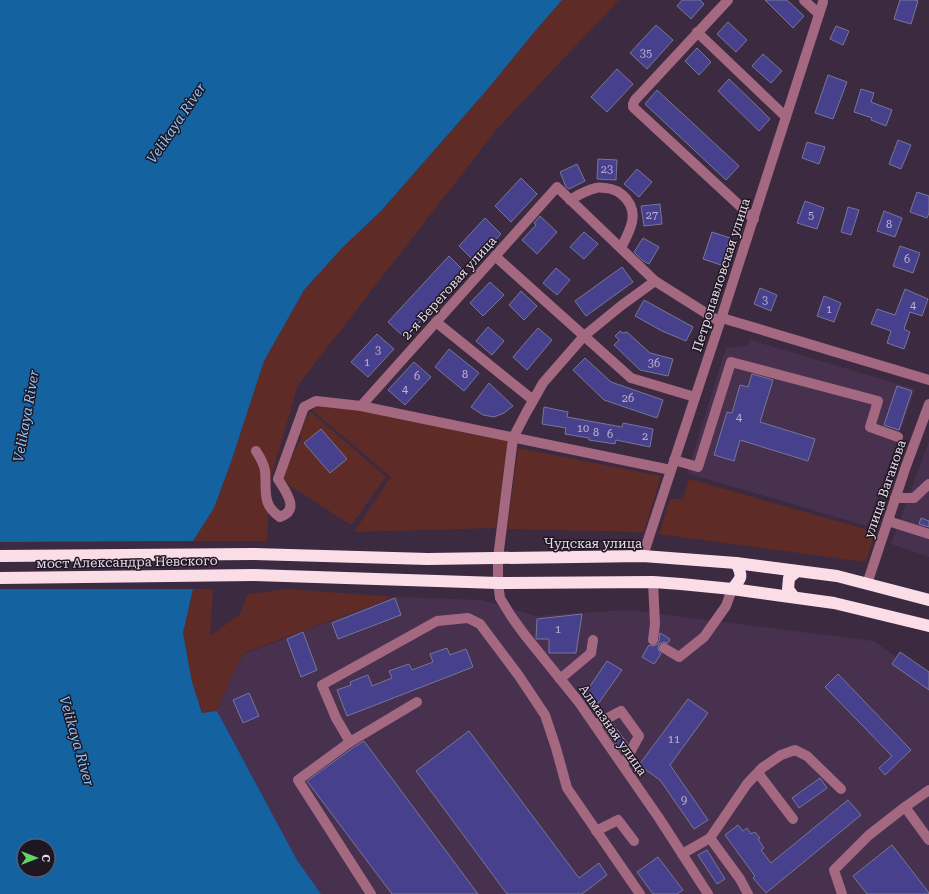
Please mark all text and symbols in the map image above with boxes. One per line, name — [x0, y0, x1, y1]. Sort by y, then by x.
house number: 35 — [640, 47, 652, 60]
water label: Velikaya River — [143, 80, 209, 166]
house number: 23 — [601, 163, 613, 176]
street label: Петропавловская улица — [689, 196, 753, 354]
house number: 27 — [646, 209, 658, 222]
house number: 5 — [808, 209, 814, 222]
house number: 8 — [886, 218, 892, 231]
street label: 2-я Береговая улица — [399, 233, 499, 343]
house number: 6 — [904, 253, 910, 266]
house number: 3 — [762, 294, 768, 307]
house number: 4 — [910, 299, 917, 312]
house number: 1 — [826, 303, 832, 316]
house number: 3 — [375, 344, 381, 357]
house number: 1 — [364, 356, 370, 369]
house number: 36 — [648, 357, 660, 370]
house number: 8 — [462, 368, 468, 381]
water label: Velikaya River — [10, 369, 42, 463]
house number: 6 — [414, 370, 420, 383]
house number: 4 — [402, 383, 409, 396]
house number: 26 — [622, 392, 634, 405]
house number: 4 — [736, 411, 743, 424]
house number: 10 — [577, 422, 589, 435]
house number: 8 — [593, 426, 599, 439]
house number: 6 — [607, 428, 613, 441]
house number: 2 — [642, 430, 648, 443]
street label: улица Ваганова — [861, 438, 909, 540]
street label: Чудская улица — [544, 536, 642, 551]
street label: мост Александра Невского — [36, 553, 218, 571]
house number: 1 — [555, 623, 561, 636]
street label: Алмазная улица — [576, 682, 650, 778]
water label: Velikaya River — [56, 694, 98, 788]
house number: 11 — [668, 733, 680, 746]
house number: 9 — [681, 794, 687, 807]
north arrow — [16, 838, 56, 878]
text: С — [39, 854, 52, 862]

